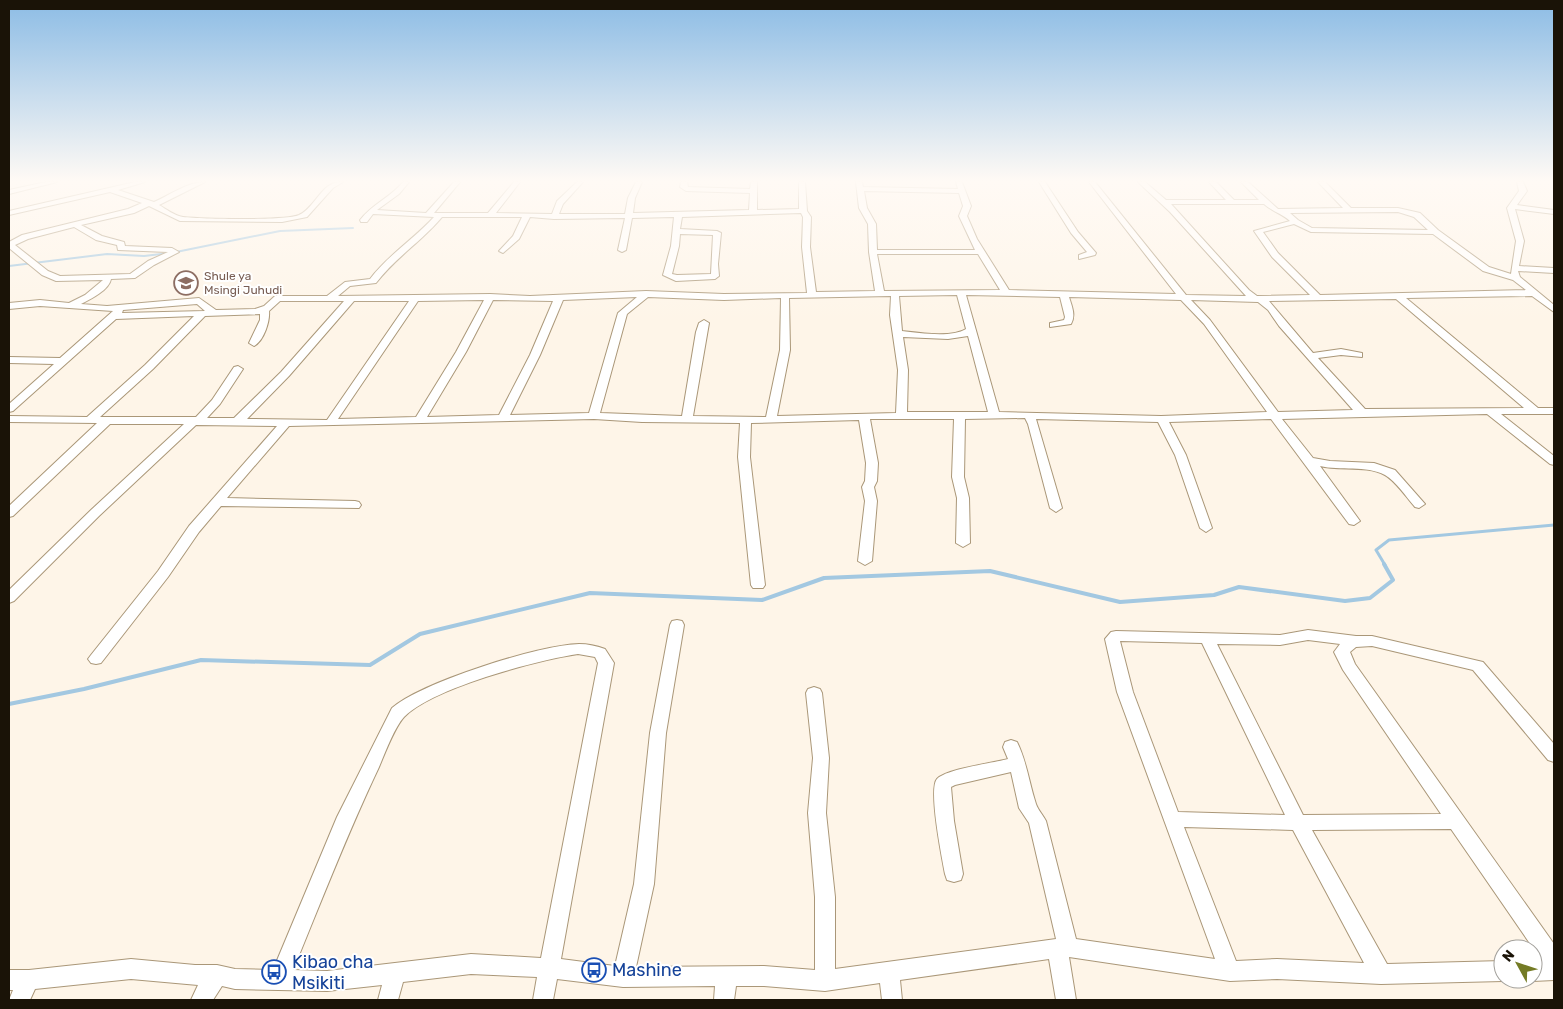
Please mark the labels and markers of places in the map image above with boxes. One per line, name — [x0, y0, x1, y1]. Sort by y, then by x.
place label: Shule ya Msingi Juhudi — [204, 269, 282, 297]
school or university icon: Shule ya Msingi Juhudi — [173, 270, 199, 296]
place label: Kibao cha Msikiti — [292, 951, 373, 994]
bus stop icon: Mashine — [581, 957, 607, 983]
bus stop icon: Kibao cha Msikiti — [261, 959, 287, 985]
place label: Mashine — [612, 959, 682, 981]

